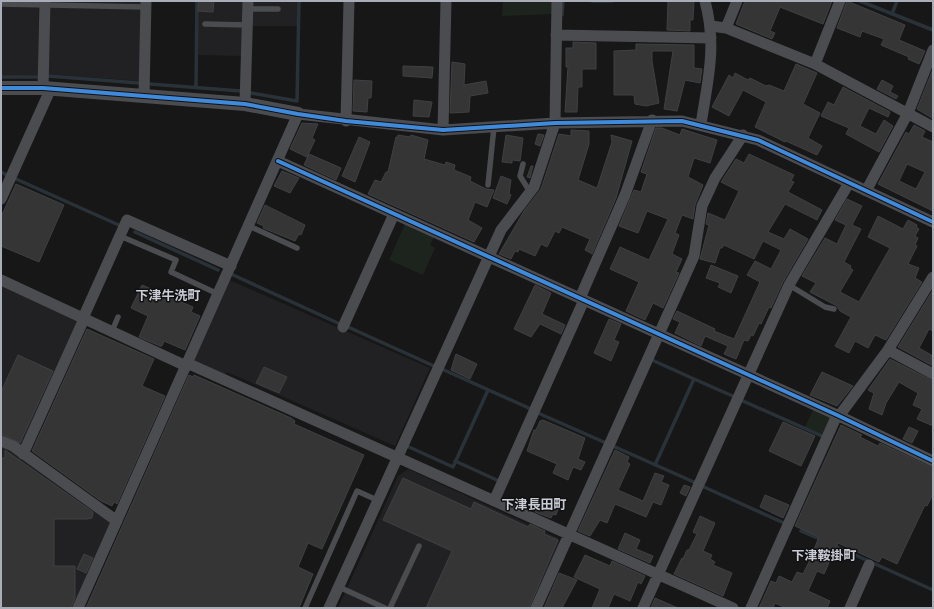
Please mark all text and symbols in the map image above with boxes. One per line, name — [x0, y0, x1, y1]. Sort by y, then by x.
district label: 下津牛洗町 — [135, 287, 201, 303]
district label: 下津長田町 — [501, 496, 567, 512]
district label: 下津鞍掛町 — [791, 547, 857, 563]

